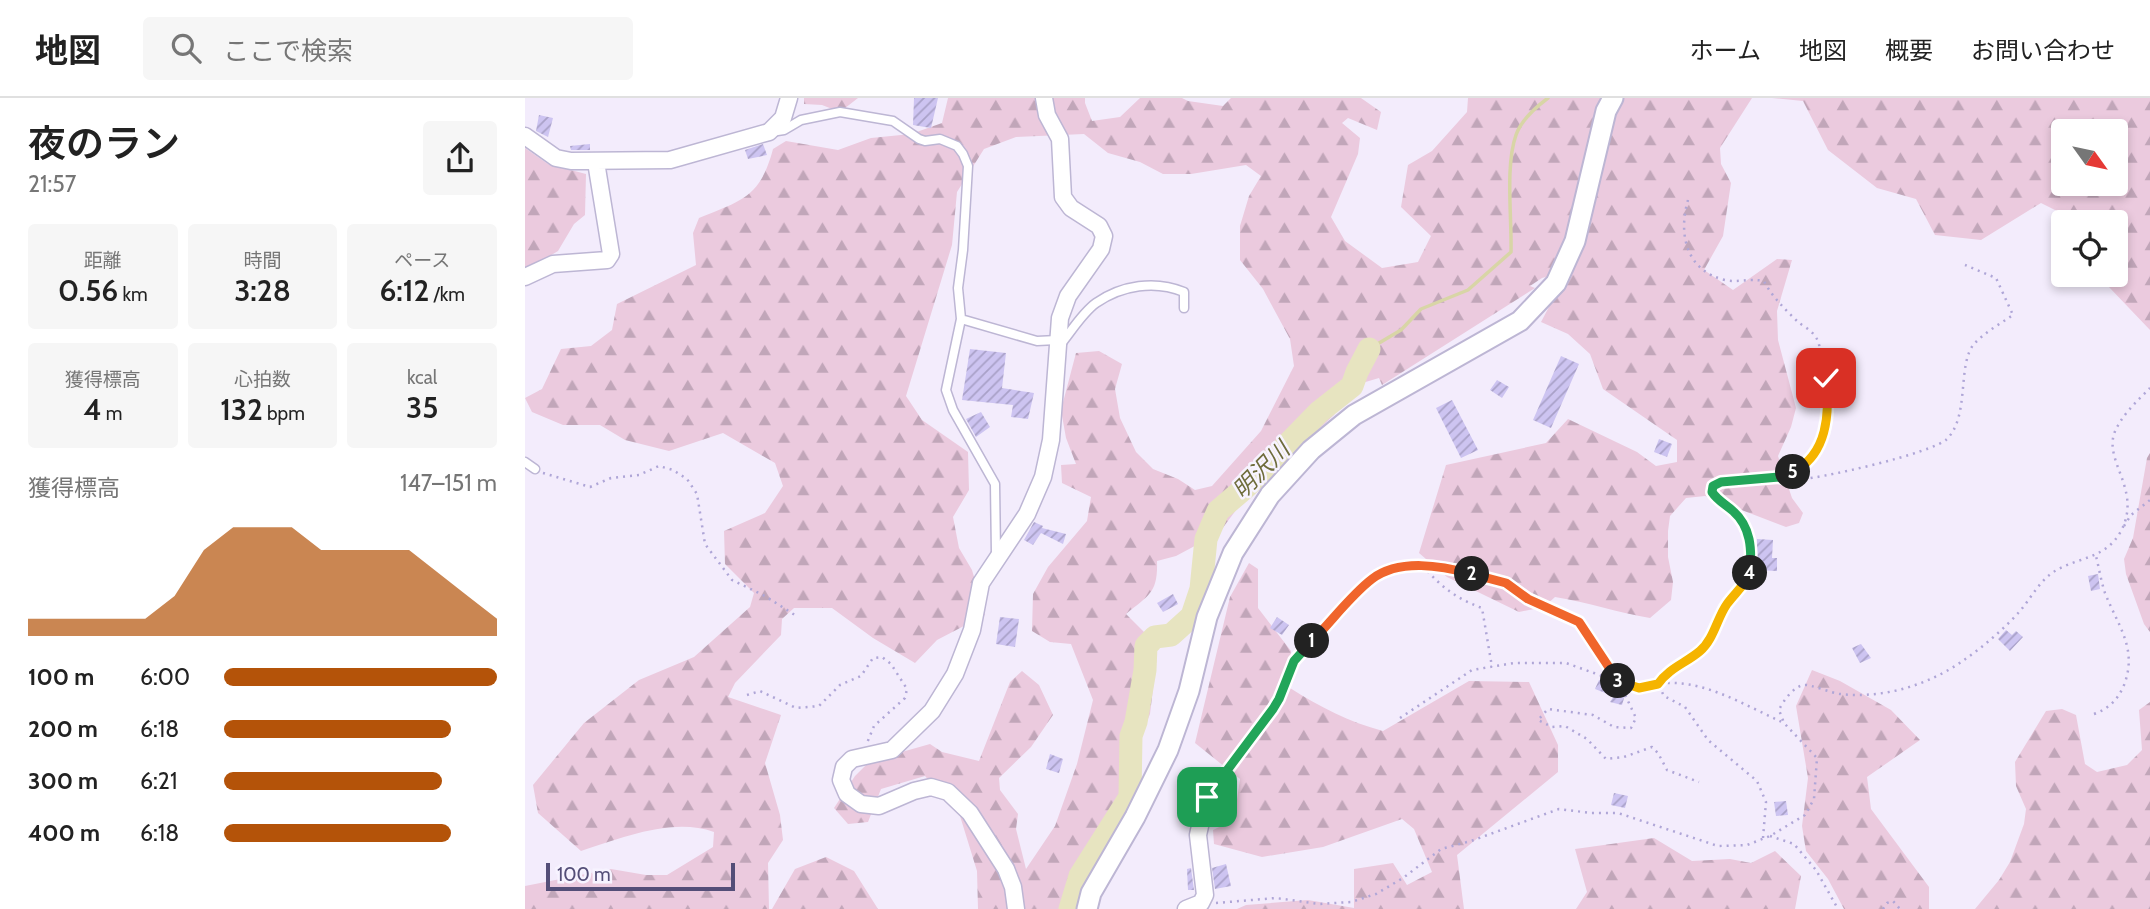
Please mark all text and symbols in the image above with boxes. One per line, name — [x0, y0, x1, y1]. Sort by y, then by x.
search box — [143, 17, 633, 80]
icon: search — [167, 29, 205, 67]
text: 地図 — [35, 30, 101, 70]
text: ここで検索 — [223, 35, 353, 67]
text: ホーム — [1690, 36, 1761, 65]
text: 地図 — [1799, 36, 1847, 65]
text: 概要 — [1885, 36, 1933, 65]
text: お問い合わせ — [1971, 36, 2115, 65]
north arrow — [2051, 119, 2128, 196]
map controls — [2051, 119, 2128, 287]
text: 夜のラン — [28, 120, 180, 167]
button: share — [423, 121, 497, 195]
text: 21:57 — [28, 170, 76, 198]
button: locate — [2051, 210, 2128, 287]
text: 距離 — [84, 249, 122, 272]
text: 時間 — [243, 249, 282, 272]
text: ペース — [394, 249, 450, 272]
text: 0.56 — [58, 272, 118, 309]
text: 3:28 — [234, 272, 291, 309]
text: 6:12 — [379, 272, 429, 309]
text: km — [118, 283, 148, 306]
text: /km — [429, 283, 465, 306]
pin — [1796, 348, 1856, 408]
icon: check — [1807, 359, 1845, 397]
text: kcal — [407, 366, 437, 389]
text: 獲得標高 — [65, 368, 141, 391]
text: 心拍数 — [234, 368, 291, 391]
text: 35 — [406, 389, 438, 426]
text: 4 — [83, 391, 101, 428]
text: 132 — [220, 391, 263, 428]
text: m — [101, 402, 122, 425]
text: bpm — [263, 402, 305, 425]
water label: 明沢川 — [1227, 434, 1297, 504]
pin: 5 — [1775, 454, 1811, 490]
text: 5 — [1787, 460, 1798, 483]
text: 147–151 m — [400, 469, 497, 497]
text: 獲得標高 — [28, 474, 120, 502]
pin: 2 — [1455, 556, 1489, 592]
pin: 4 — [1733, 556, 1767, 590]
text: 4 — [1744, 561, 1755, 584]
text: 2 — [1466, 562, 1477, 585]
pin: 1 — [1295, 624, 1329, 658]
text: 1 — [1308, 629, 1315, 652]
text: 100 m — [28, 663, 94, 691]
text: 6:00 — [140, 663, 190, 691]
pin: 3 — [1601, 664, 1635, 698]
text: 3 — [1612, 669, 1623, 692]
text: 200 m — [28, 715, 98, 743]
text: 6:18 — [140, 715, 179, 743]
text: 300 m — [28, 767, 98, 795]
text: 6:21 — [140, 767, 177, 795]
pin — [1177, 767, 1237, 827]
icon: arrive — [1188, 778, 1226, 816]
text: 400 m — [28, 819, 100, 847]
text: 6:18 — [140, 819, 179, 847]
scale bar — [546, 860, 735, 892]
text: 100 m — [557, 863, 611, 886]

